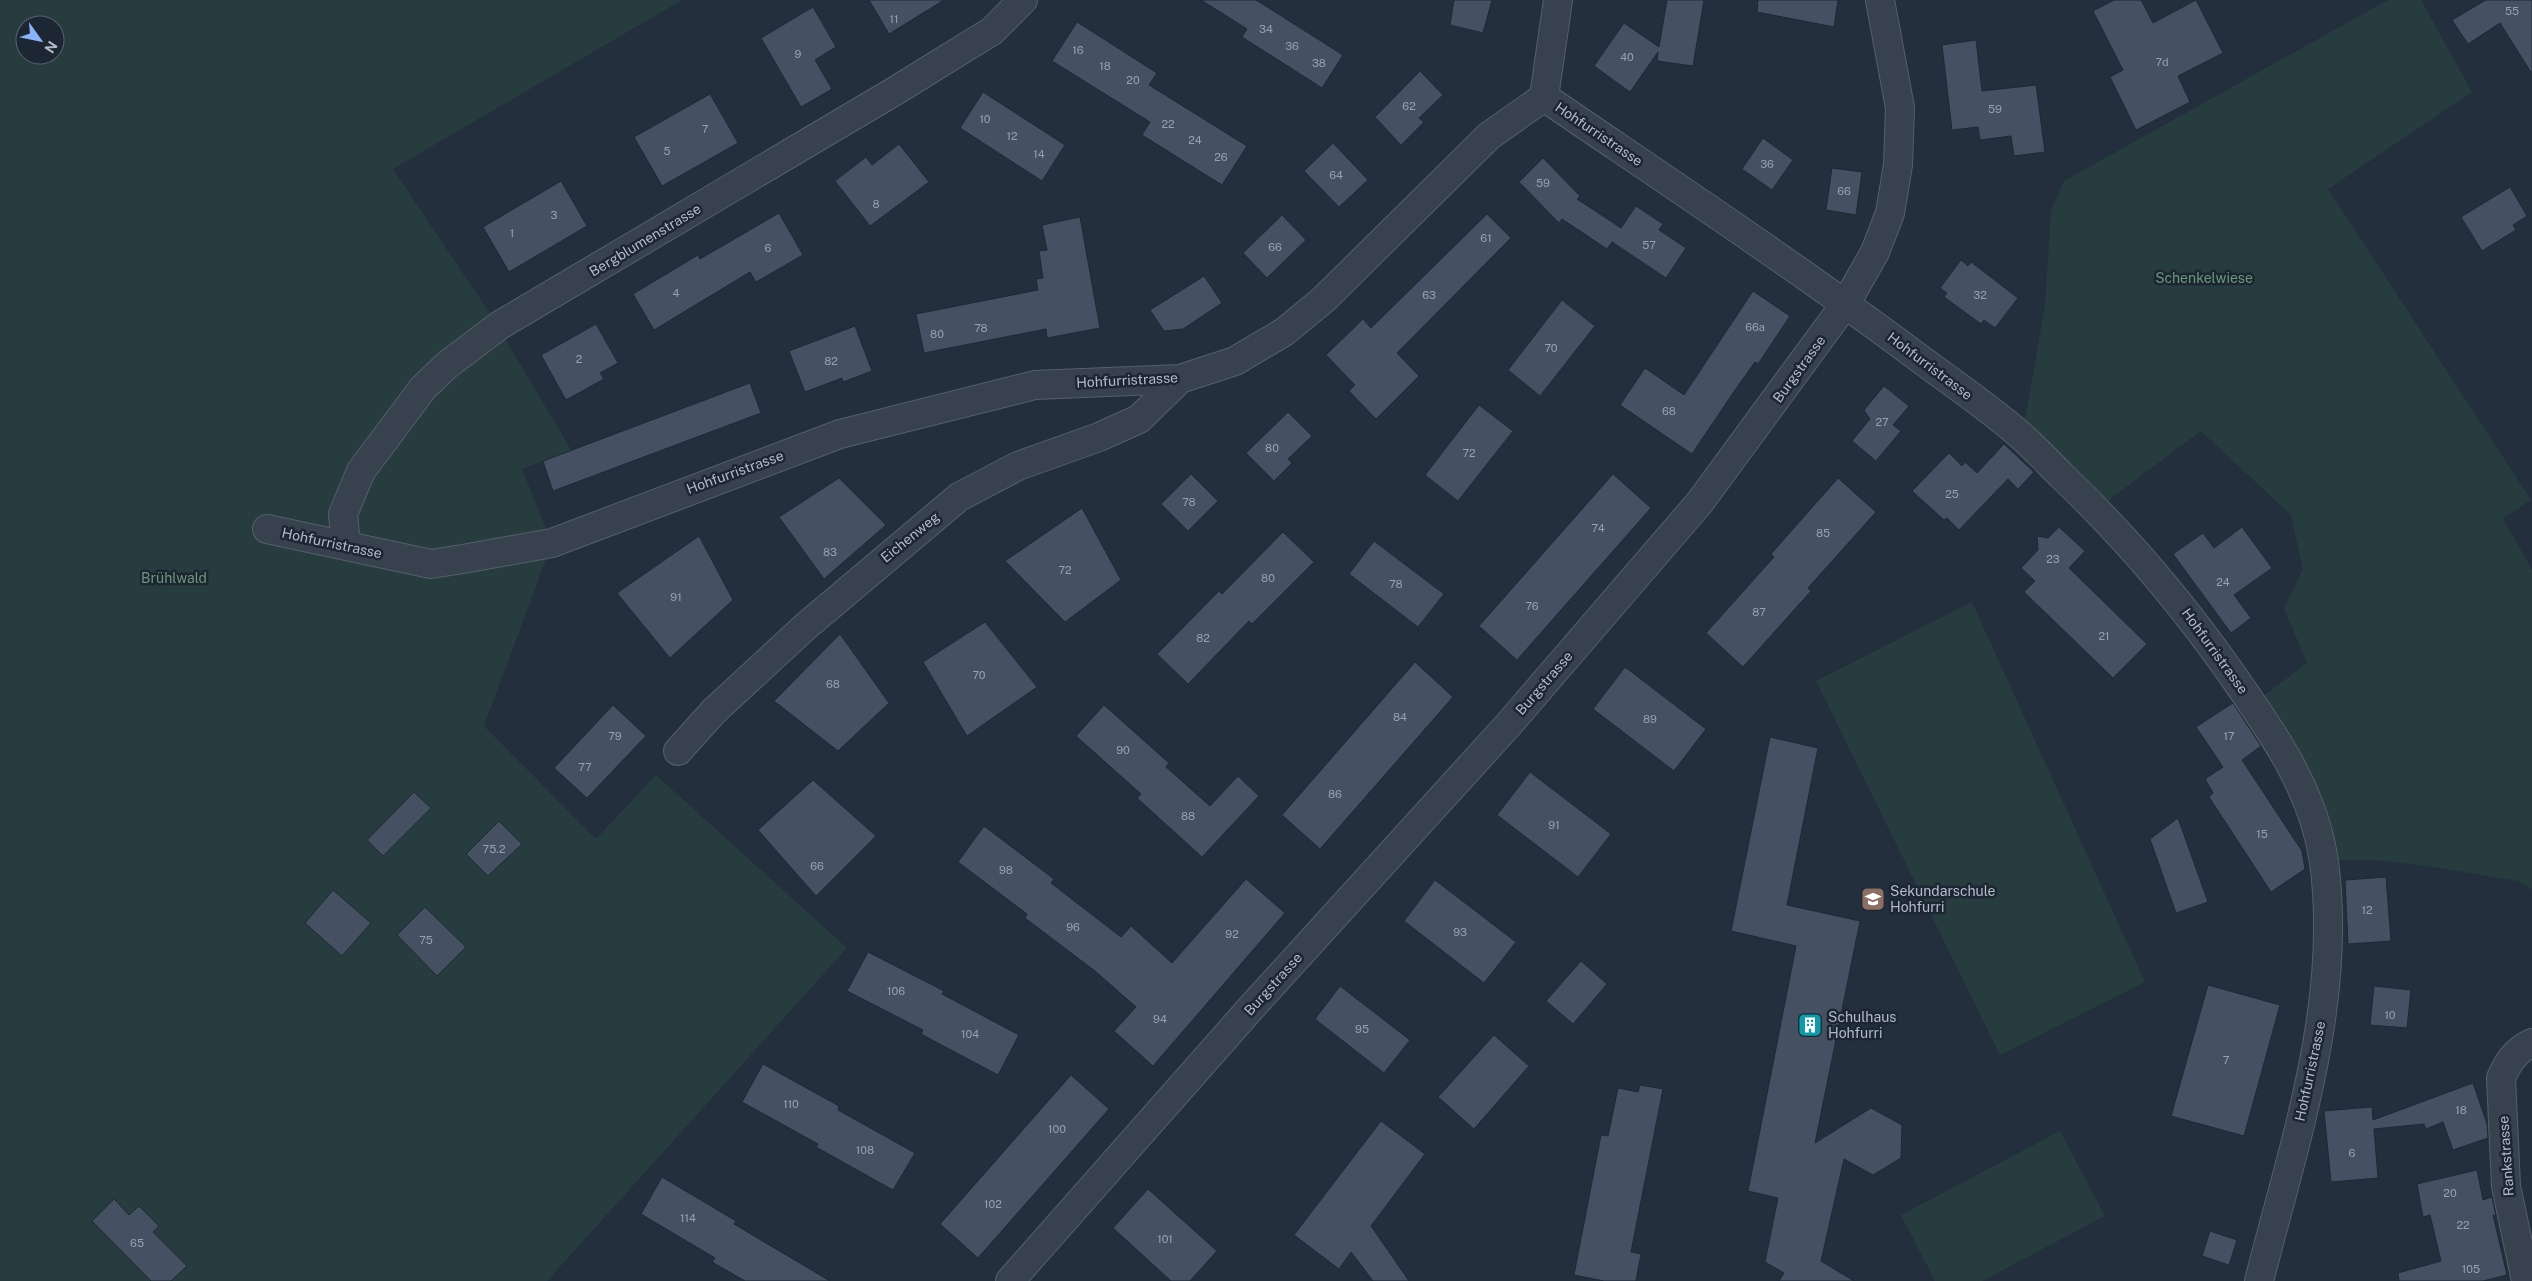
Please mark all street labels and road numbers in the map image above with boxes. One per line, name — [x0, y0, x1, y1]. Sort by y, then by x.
street label: Hohfurristrasse — [1552, 99, 1646, 169]
street label: Bergblumenstrasse — [586, 200, 704, 280]
street label: Hohfurristrasse — [1884, 329, 1976, 403]
street label: Burgstrasse — [1769, 332, 1829, 406]
street label: Hohfurristrasse — [1076, 369, 1178, 391]
street label: Hohfurristrasse — [684, 447, 786, 497]
street label: Eichenweg — [877, 508, 943, 565]
street label: Hohfurristrasse — [280, 525, 384, 561]
street label: Hohfurristrasse — [2179, 605, 2251, 697]
street label: Burgstrasse — [1512, 648, 1576, 718]
street label: Burgstrasse — [1241, 949, 1305, 1019]
street label: Hohfurristrasse — [2292, 1019, 2328, 1123]
street label: Rankstrasse — [2495, 1115, 2517, 1197]

